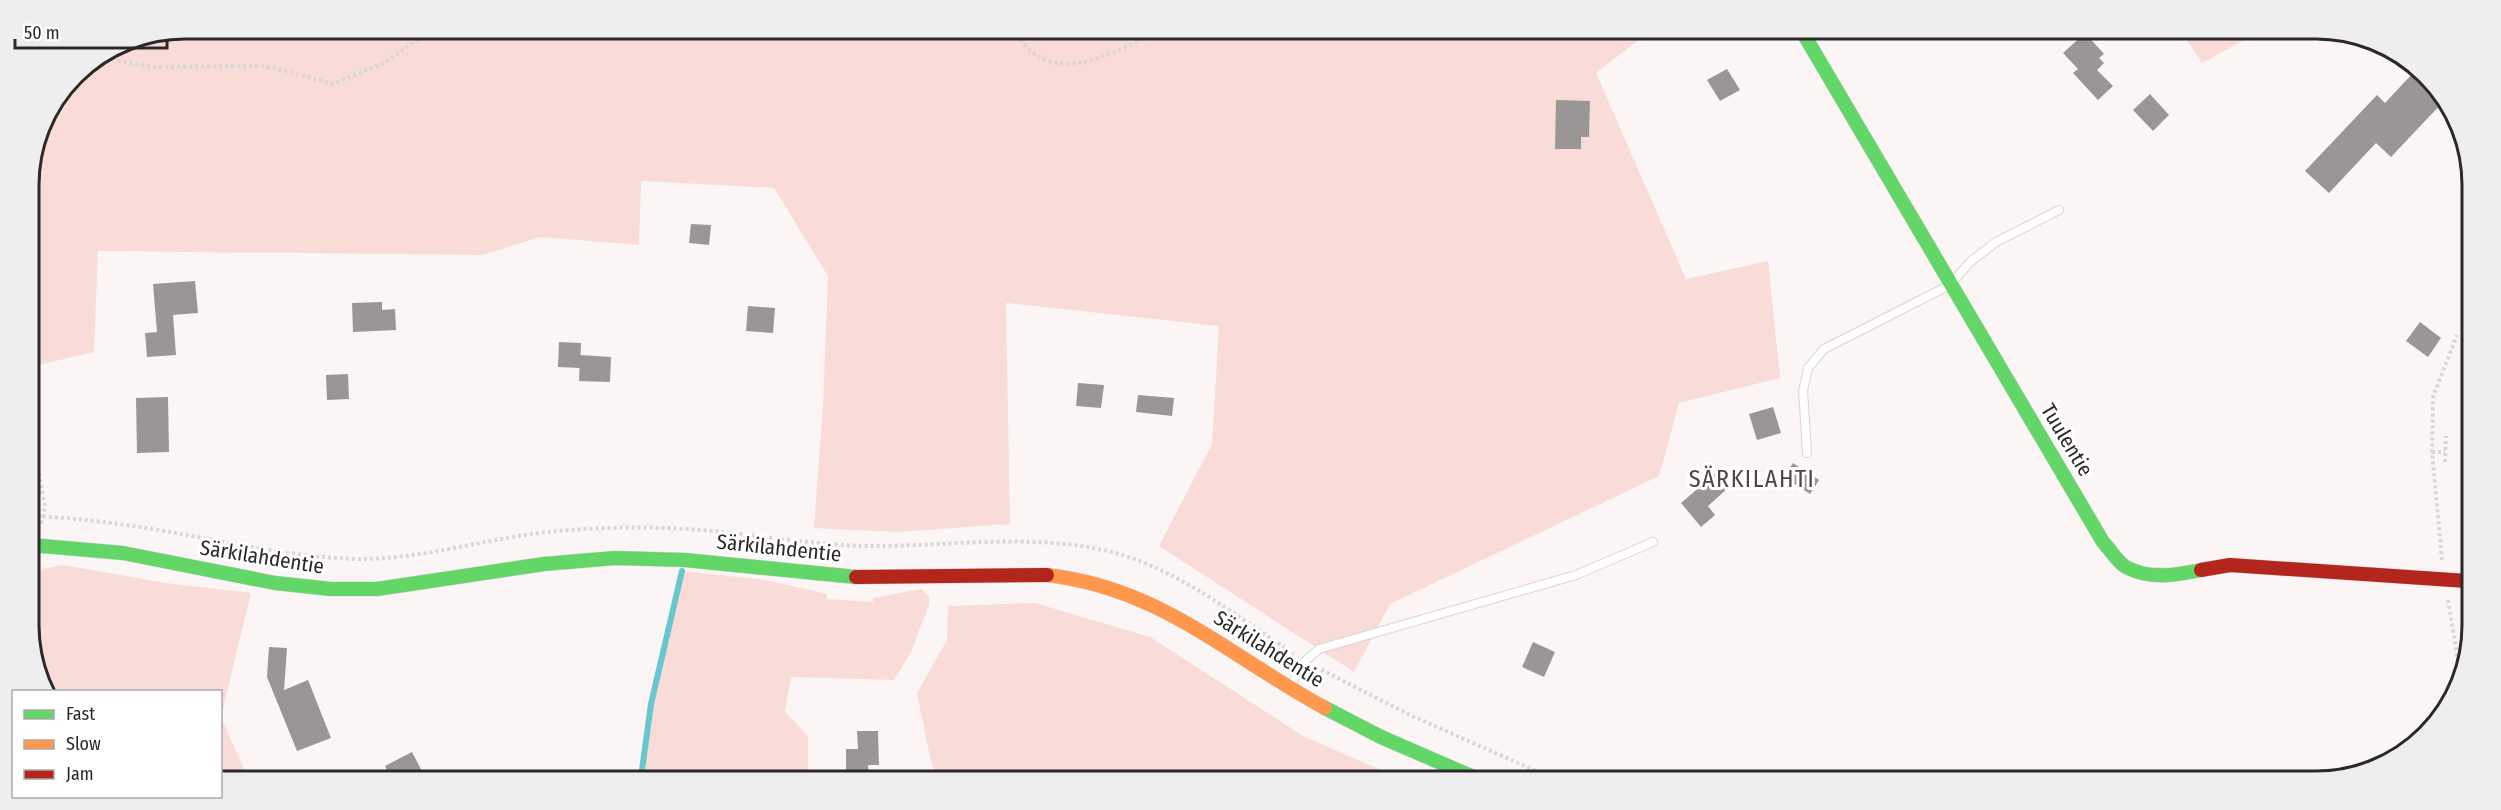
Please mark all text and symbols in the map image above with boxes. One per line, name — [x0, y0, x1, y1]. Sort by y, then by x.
scale bar — [15, 12, 166, 50]
text: 50 m — [24, 22, 60, 44]
street label: Tuulentie — [2035, 399, 2099, 481]
district label: SÄRKILAHTI — [1689, 465, 1815, 493]
street label: Särkilahdentie — [715, 529, 843, 567]
street label: Särkilahdentie — [198, 534, 326, 580]
street label: Särkilahdentie — [1209, 605, 1329, 693]
legend — [12, 690, 222, 798]
text: Fast — [66, 703, 95, 725]
text: Slow — [66, 733, 101, 755]
text: Jam — [66, 763, 94, 785]

